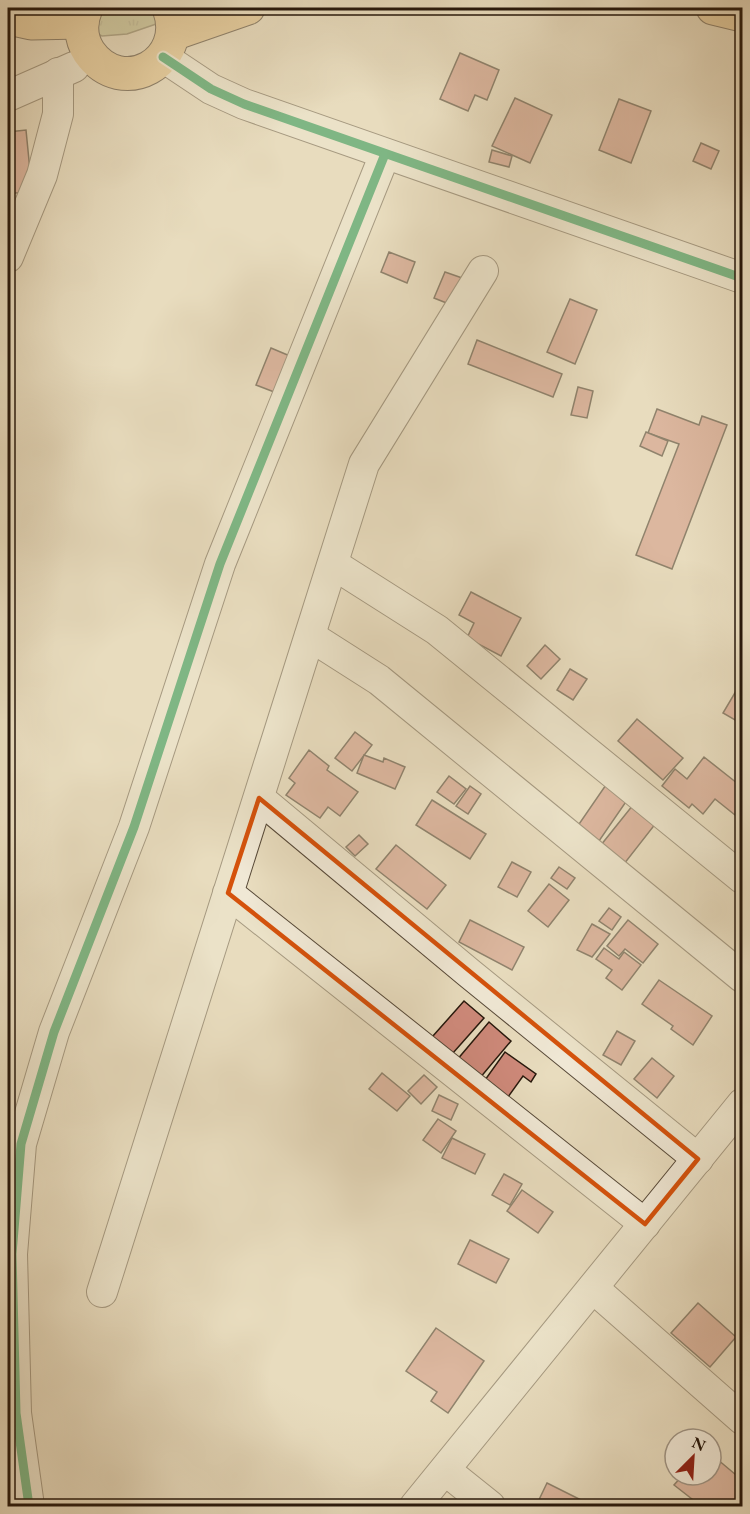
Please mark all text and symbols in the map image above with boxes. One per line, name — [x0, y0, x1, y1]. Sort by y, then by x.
north arrow — [663, 1427, 723, 1487]
text: N — [689, 1432, 709, 1456]

